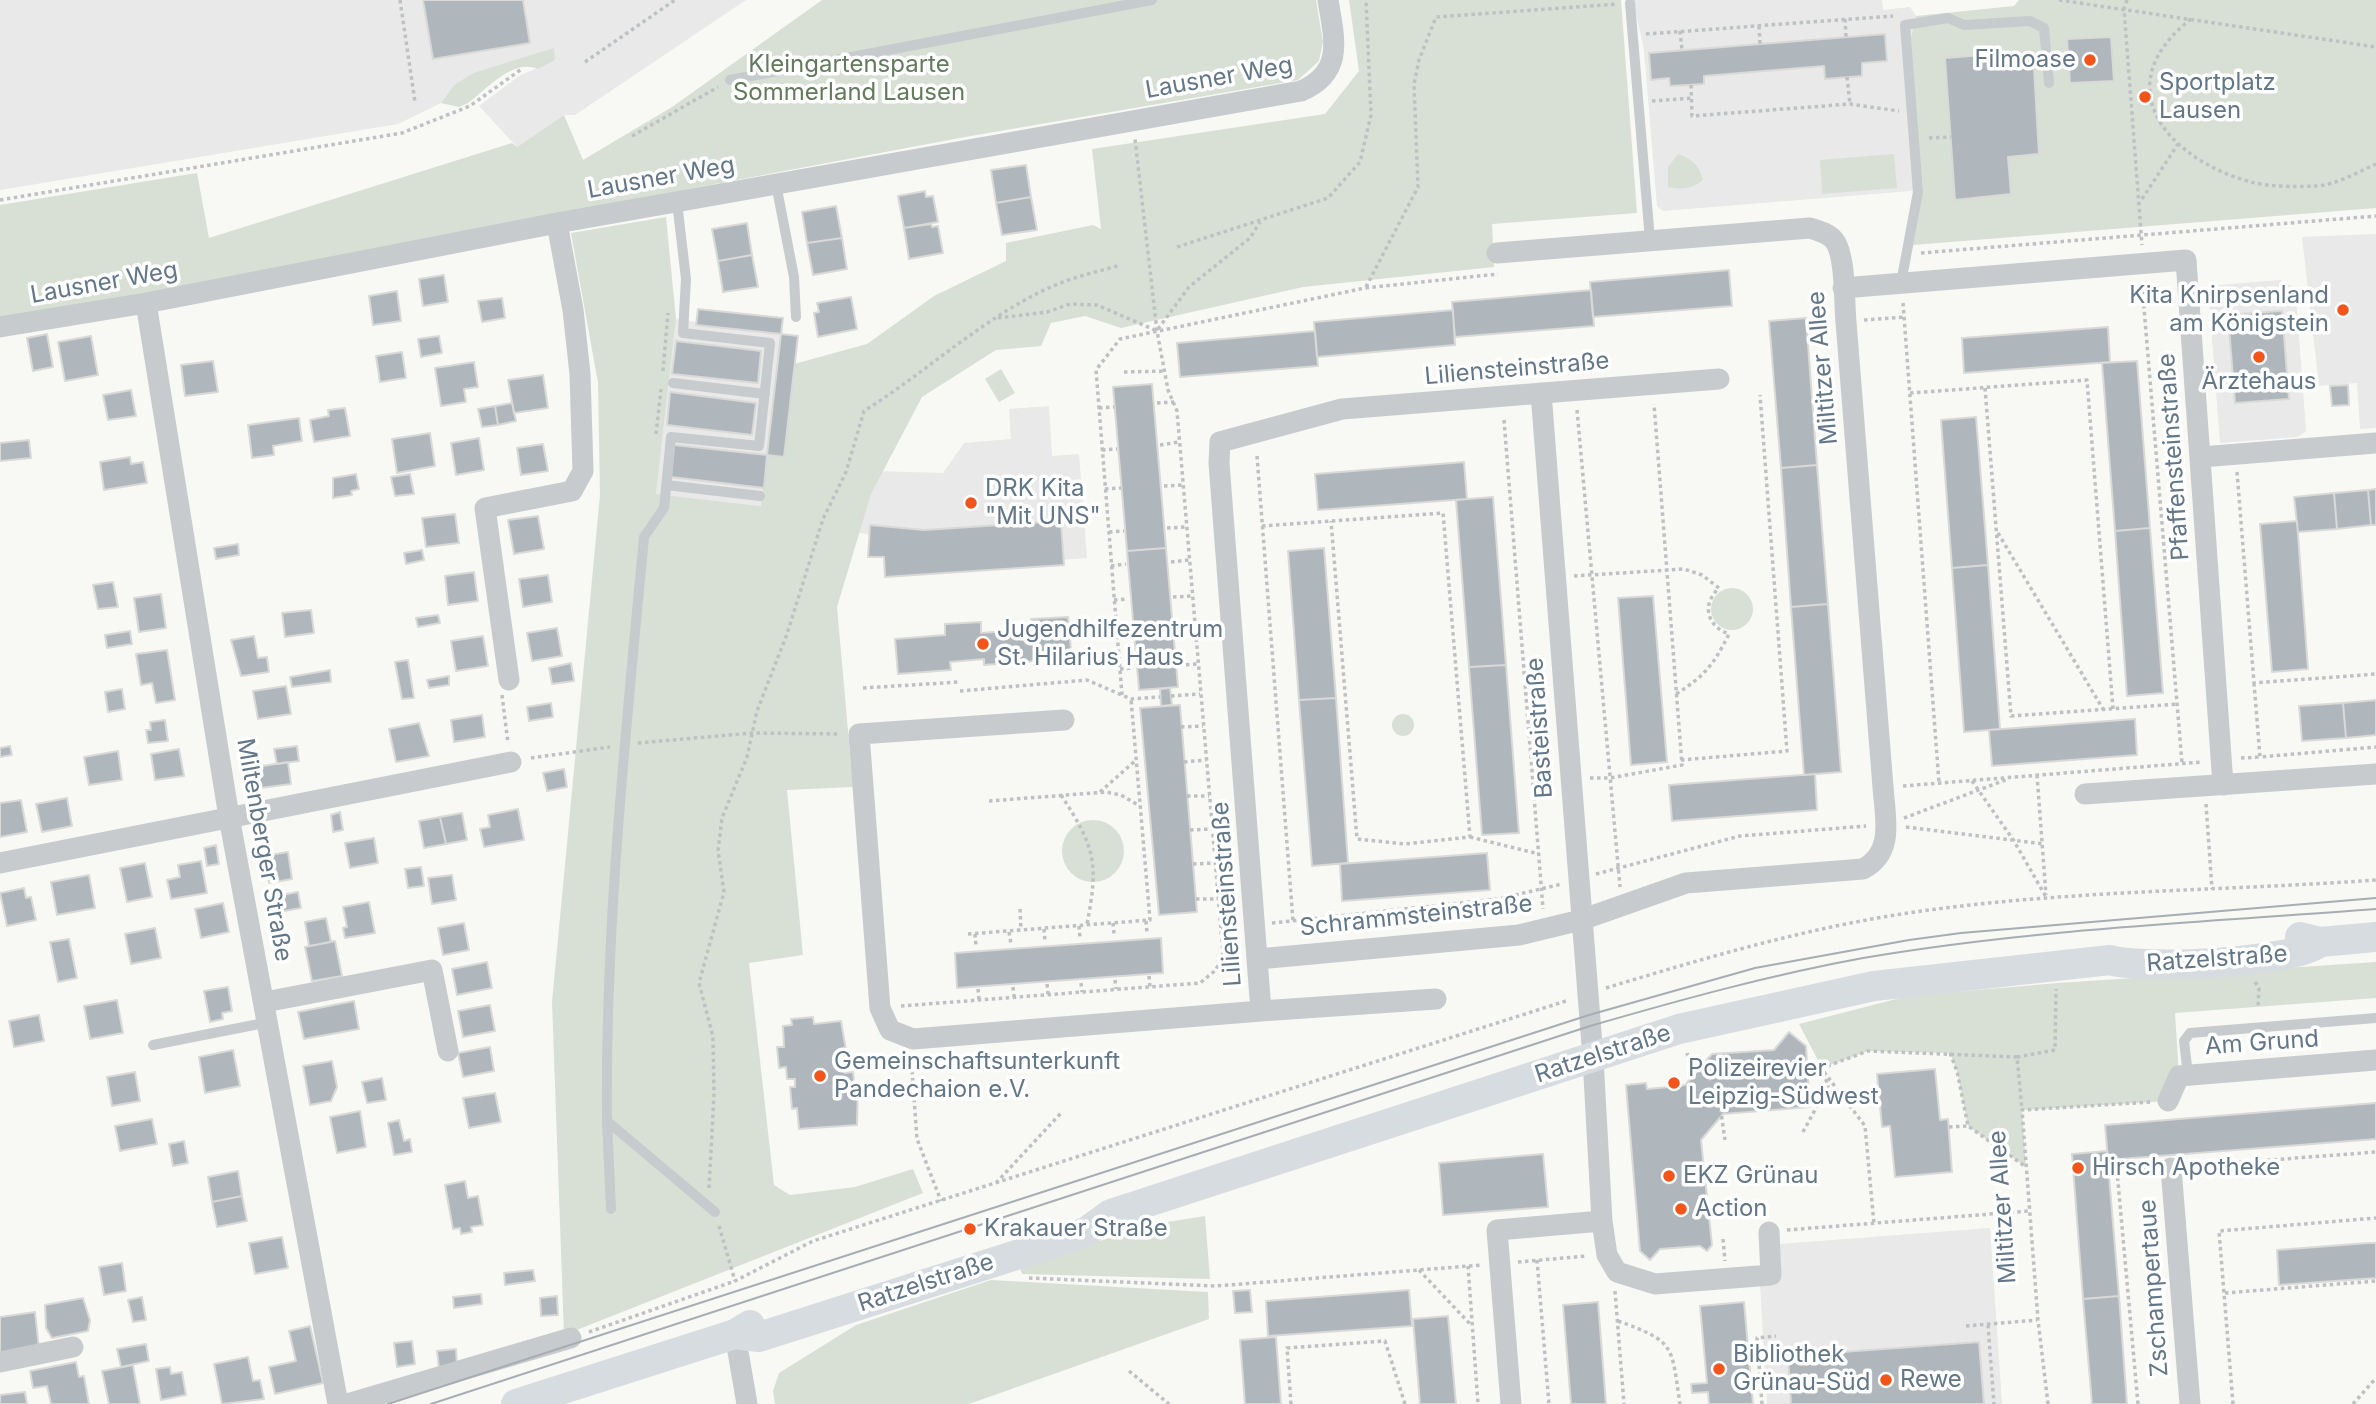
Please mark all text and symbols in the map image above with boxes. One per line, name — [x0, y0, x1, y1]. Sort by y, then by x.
place label: Filmoase — [1974, 46, 2076, 74]
park label: Kleingartensparte Sommerland Lausen — [733, 51, 965, 107]
street label: Lausner Weg — [1143, 51, 1295, 105]
marker: Filmoase — [2082, 52, 2098, 68]
place label: Sportplatz Lausen — [2159, 69, 2276, 125]
marker: Sportplatz Lausen — [2137, 89, 2153, 105]
street label: Lausner Weg — [585, 151, 737, 205]
street label: Lausner Weg — [28, 256, 180, 310]
place label: Kita Knirpsenland am Königstein — [2129, 282, 2329, 338]
street label: Miltitzer Allee — [1802, 290, 1844, 446]
marker: Kita Knirpsenland am Königstein — [2335, 302, 2351, 318]
street label: Liliensteinstraße — [1423, 347, 1611, 391]
marker: Ärztehaus — [2251, 349, 2267, 365]
street label: Pfaffensteinstraße — [2152, 352, 2196, 562]
place label: Ärztehaus — [2202, 368, 2316, 396]
place label: DRK Kita "Mit UNS" — [985, 475, 1101, 531]
marker: DRK Kita "Mit UNS" — [963, 495, 979, 511]
place label: Jugendhilfezentrum St. Hilarius Haus — [997, 616, 1223, 672]
marker: Jugendhilfezentrum St. Hilarius Haus — [975, 636, 991, 652]
street label: Basteistraße — [1521, 657, 1559, 799]
street label: Miltenberger Straße — [230, 736, 298, 964]
street label: Liliensteinstraße — [1206, 801, 1248, 987]
street label: Schrammsteinstraße — [1298, 889, 1534, 943]
street label: Ratzelstraße — [2146, 940, 2288, 978]
street label: Ratzelstraße — [1531, 1018, 1675, 1090]
street label: Am Grund — [2204, 1025, 2320, 1061]
place label: Gemeinschaftsunterkunft Pandechaion e.V. — [834, 1048, 1120, 1104]
place label: Polizeirevier Leipzig-Südwest — [1688, 1055, 1879, 1111]
marker: Gemeinschaftsunterkunft Pandechaion e.V. — [812, 1068, 828, 1084]
marker: Polizeirevier Leipzig-Südwest — [1666, 1075, 1682, 1091]
street label: Miltitzer Allee — [1983, 1129, 2023, 1285]
place label: Hirsch Apotheke — [2092, 1154, 2280, 1182]
marker: Hirsch Apotheke — [2070, 1160, 2086, 1176]
place label: EKZ Grünau — [1683, 1162, 1818, 1190]
marker: EKZ Grünau — [1661, 1168, 1677, 1184]
place label: Action — [1695, 1195, 1768, 1223]
street label: Zschampertaue — [2133, 1198, 2175, 1378]
marker: Action — [1673, 1201, 1689, 1217]
place label: Krakauer Straße — [984, 1215, 1168, 1243]
marker: Krakauer Straße — [962, 1221, 978, 1237]
street label: Ratzelstraße — [854, 1247, 998, 1319]
place label: Bibliothek Grünau-Süd — [1733, 1341, 1870, 1397]
marker: Bibliothek Grünau-Süd — [1711, 1361, 1727, 1377]
place label: Rewe — [1900, 1366, 1962, 1394]
marker: Rewe — [1878, 1372, 1894, 1388]

